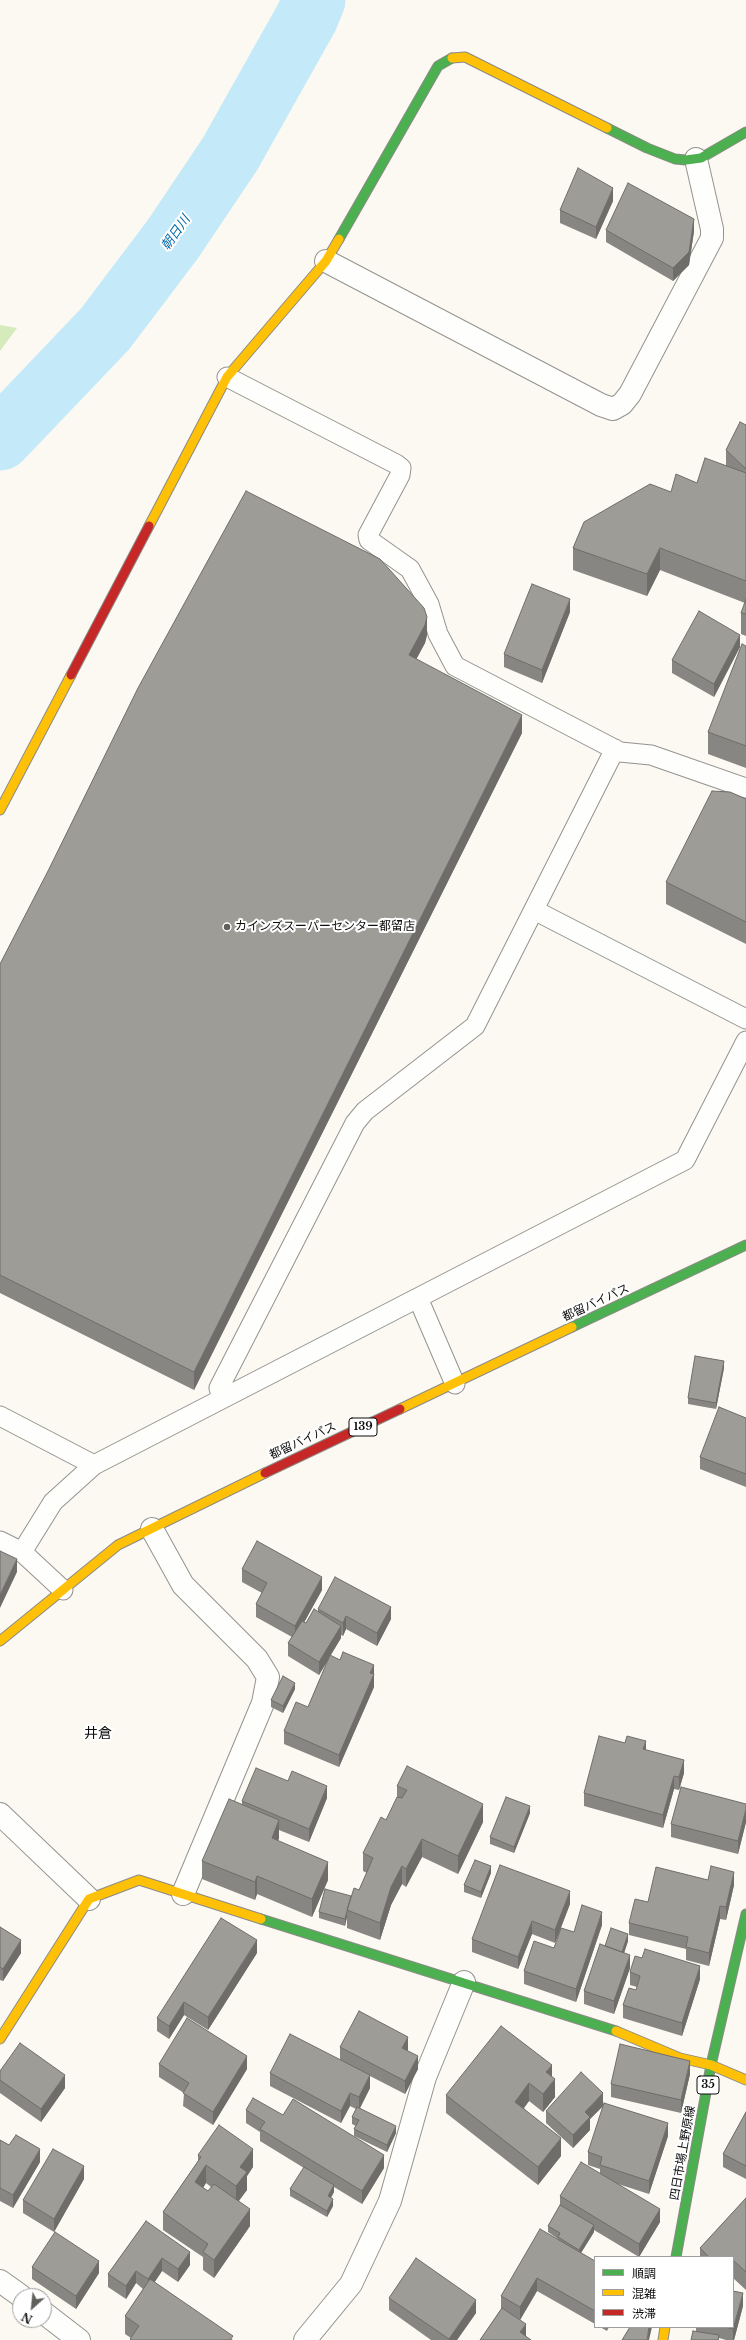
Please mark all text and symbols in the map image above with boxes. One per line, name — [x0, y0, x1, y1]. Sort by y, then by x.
water label: 朝日川 — [158, 213, 194, 253]
place label: カインズスーパーセンター都留店 — [235, 920, 415, 934]
marker: カインズスーパーセンター都留店 — [222, 922, 232, 932]
street label: 都留バイパス — [560, 1281, 632, 1325]
road number: 139 — [349, 1418, 377, 1436]
street label: 都留バイパス — [267, 1419, 339, 1463]
district label: 井倉 — [84, 1726, 112, 1742]
road number: 35 — [697, 2076, 719, 2094]
street label: 四日市場上野原線 — [668, 2104, 698, 2202]
legend — [594, 2256, 734, 2328]
text: 順調 — [632, 2266, 656, 2281]
text: 混雑 — [632, 2286, 656, 2301]
north arrow — [12, 2288, 52, 2328]
text: 渋滞 — [632, 2306, 656, 2321]
text: N — [19, 2309, 35, 2326]

